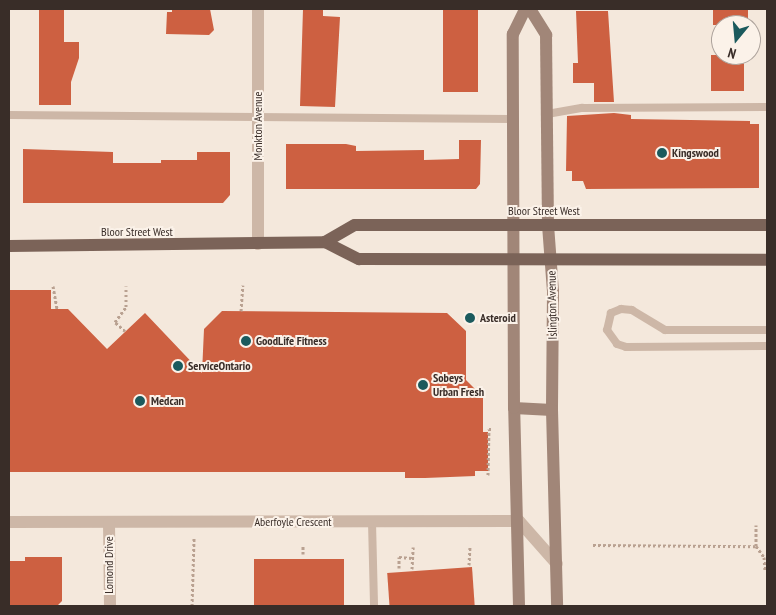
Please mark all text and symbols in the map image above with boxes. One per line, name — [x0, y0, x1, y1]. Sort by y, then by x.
north arrow — [711, 15, 761, 65]
text: N — [726, 44, 738, 63]
street label: Monkton Avenue — [251, 91, 265, 161]
place label: Kingswood — [672, 146, 719, 160]
marker: Kingswood — [656, 147, 668, 159]
street label: Bloor Street West — [508, 204, 580, 218]
street label: Bloor Street West — [101, 225, 173, 239]
street label: Islington Avenue — [544, 270, 560, 340]
place label: Asteroid — [480, 311, 516, 325]
marker: Asteroid — [464, 312, 476, 324]
place label: GoodLife Fitness — [256, 334, 327, 348]
marker: GoodLife Fitness — [240, 335, 252, 347]
place label: ServiceOntario — [188, 359, 251, 373]
marker: ServiceOntario — [172, 360, 184, 372]
place label: Sobeys Urban Fresh — [433, 371, 484, 399]
marker: Sobeys Urban Fresh — [417, 379, 429, 391]
marker: Medcan — [133, 394, 147, 408]
place label: Medcan — [151, 394, 184, 408]
street label: Aberfoyle Crescent — [254, 515, 332, 529]
street label: Lomond Drive — [102, 536, 116, 594]

